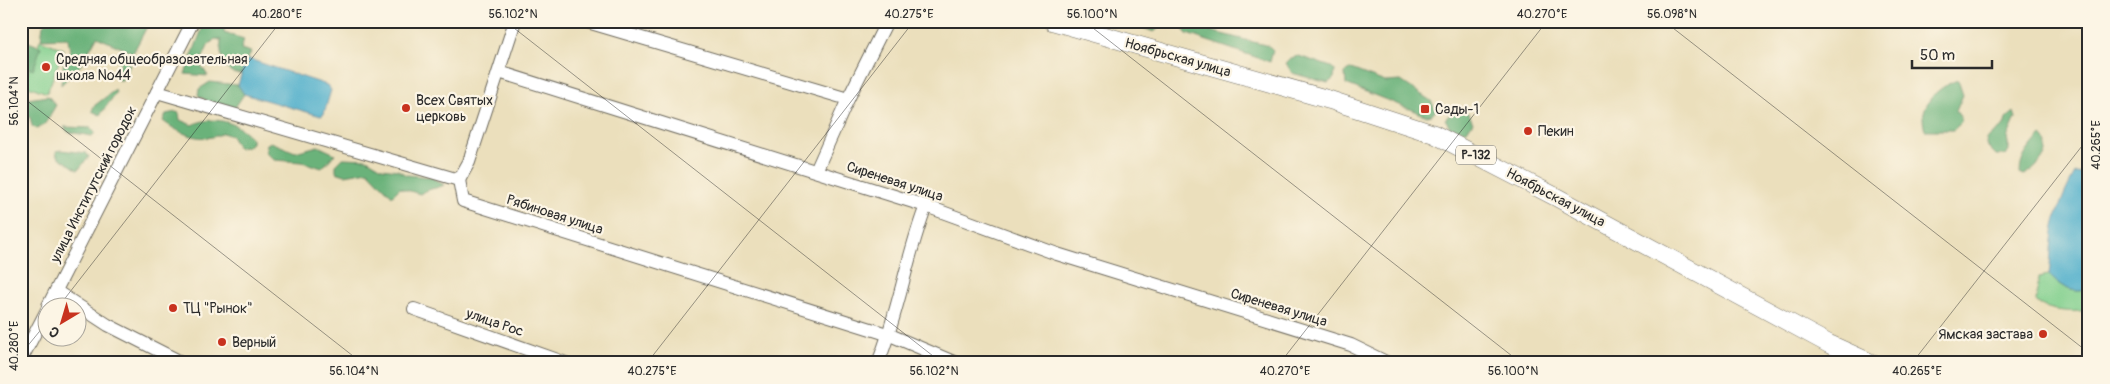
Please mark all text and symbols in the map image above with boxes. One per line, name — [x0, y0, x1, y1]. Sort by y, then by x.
text: 40.280°E — [252, 7, 302, 22]
text: 56.102°N — [488, 7, 538, 22]
text: 40.275°E — [885, 7, 933, 22]
text: 56.100°N — [1067, 7, 1117, 22]
text: 40.270°E — [1517, 7, 1567, 22]
text: 56.098°N — [1647, 7, 1697, 22]
street label: Ноябрьская улица — [1123, 34, 1233, 81]
scale bar — [1912, 38, 1992, 70]
text: 50 m — [1920, 46, 1955, 65]
place label: Средняя общеобразовательная школа №44 — [56, 51, 248, 84]
marker: Средняя общеобразовательная школа №44 — [40, 61, 52, 73]
text: 56.104°N — [7, 76, 22, 126]
place label: Всех Святых церковь — [416, 92, 493, 125]
place label: Сады-1 — [1435, 101, 1479, 118]
marker: Всех Святых церковь — [400, 102, 412, 114]
street label: улица Институтский городок — [46, 103, 140, 266]
marker: Сады-1 — [1419, 103, 1431, 115]
text: 40.265°E — [2089, 120, 2104, 170]
place label: Пекин — [1538, 123, 1574, 140]
marker: Пекин — [1522, 125, 1534, 137]
road number: Р-132 — [1456, 146, 1496, 164]
street label: Сиреневая улица — [845, 158, 945, 205]
street label: Ноябрьская улица — [1503, 164, 1608, 231]
street label: Рябиновая улица — [505, 191, 605, 238]
street label: Сиреневая улица — [1228, 285, 1329, 330]
north arrow — [38, 296, 88, 346]
place label: ТЦ "Рынок" — [183, 300, 253, 317]
marker: ТЦ "Рынок" — [167, 302, 179, 314]
street label: улица Рос — [463, 304, 526, 340]
text: 40.280°E — [7, 321, 22, 371]
text: С — [45, 322, 63, 341]
place label: Ямская застава — [1938, 326, 2033, 343]
marker: Ямская застава — [2037, 328, 2049, 340]
place label: Верный — [232, 334, 276, 351]
marker: Верный — [216, 336, 228, 348]
text: 56.104°N — [329, 364, 379, 379]
text: 40.275°E — [628, 364, 676, 379]
text: 56.102°N — [909, 364, 959, 379]
text: 40.270°E — [1260, 364, 1310, 379]
text: 56.100°N — [1488, 364, 1538, 379]
text: 40.265°E — [1892, 364, 1942, 379]

